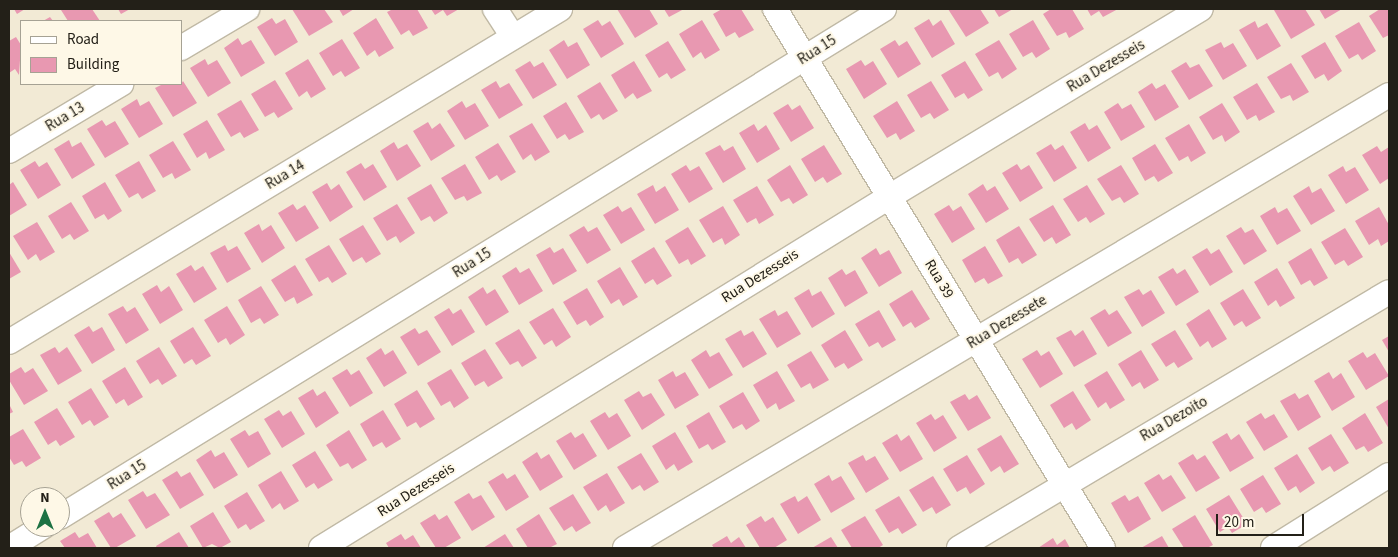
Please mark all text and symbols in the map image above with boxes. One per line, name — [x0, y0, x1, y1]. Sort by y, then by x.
legend — [20, 20, 182, 85]
text: Road — [67, 29, 99, 50]
street label: Rua 15 — [794, 31, 840, 69]
street label: Rua Dezesseis — [1064, 36, 1148, 96]
text: Building — [67, 54, 119, 75]
street label: Rua 13 — [42, 98, 88, 136]
street label: Rua 14 — [262, 156, 308, 194]
street label: Rua 15 — [449, 244, 495, 282]
street label: Rua Dezesseis — [718, 245, 802, 307]
street label: Rua 39 — [920, 256, 958, 302]
street label: Rua Dezessete — [964, 291, 1050, 353]
street label: Rua Dezoito — [1137, 392, 1211, 446]
street label: Rua 15 — [104, 456, 150, 494]
street label: Rua Dezesseis — [374, 459, 458, 521]
north arrow — [20, 487, 70, 537]
text: N — [40, 488, 50, 508]
scale bar — [1218, 504, 1306, 536]
text: 20 m — [1224, 512, 1254, 533]

